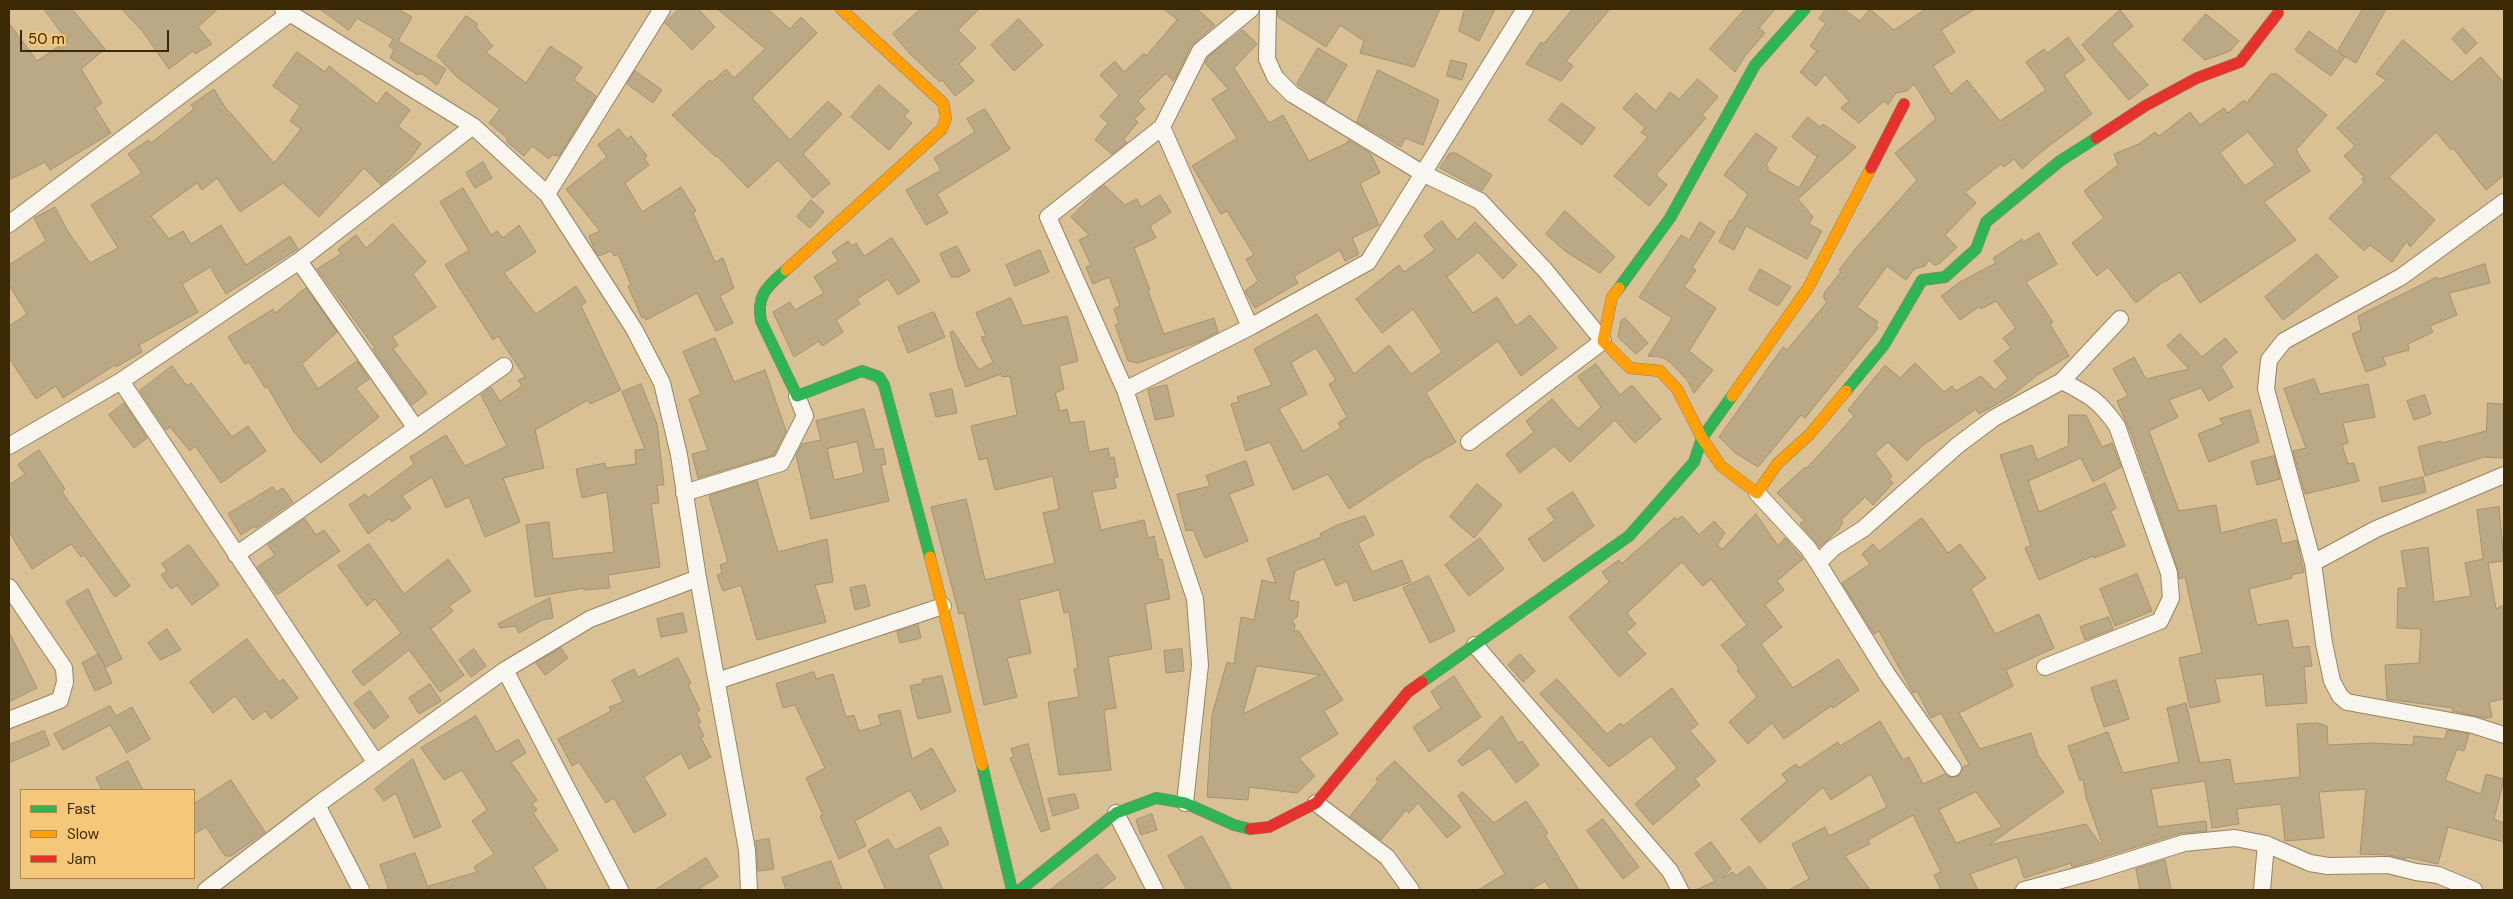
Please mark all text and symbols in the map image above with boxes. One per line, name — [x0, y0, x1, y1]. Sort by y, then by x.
scale bar — [22, 20, 171, 52]
text: 50 m — [28, 29, 65, 49]
legend — [20, 789, 195, 879]
text: Fast — [67, 799, 96, 819]
text: Slow — [67, 824, 99, 844]
text: Jam — [67, 849, 96, 869]

